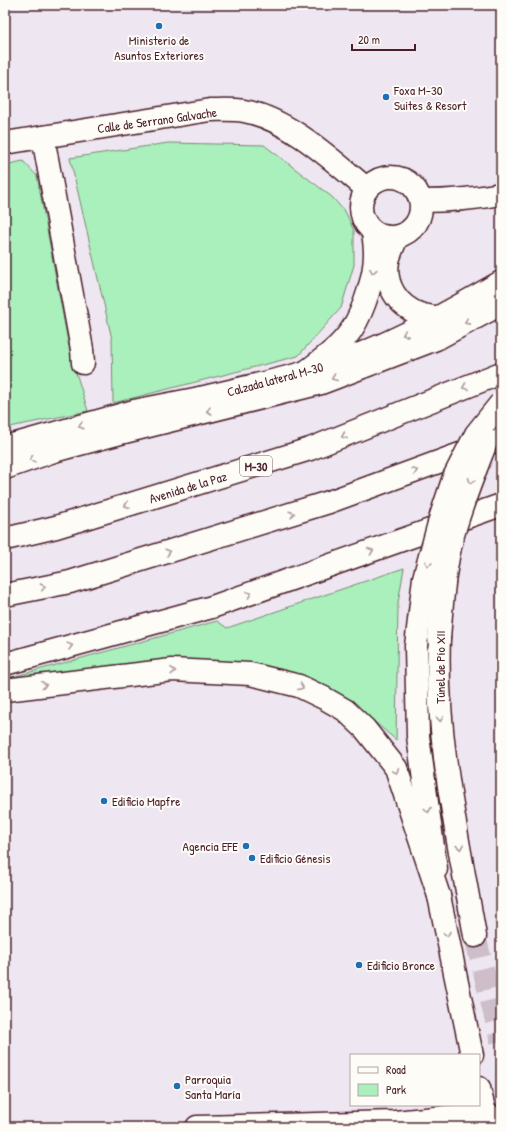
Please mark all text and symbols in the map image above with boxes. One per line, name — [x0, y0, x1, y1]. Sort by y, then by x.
marker: Ministerio de Asuntos Exteriores — [154, 21, 164, 31]
scale bar — [352, 26, 415, 52]
place label: Ministerio de Asuntos Exteriores — [114, 31, 204, 64]
text: 20 m — [358, 31, 380, 48]
place label: Foxa M-30 Suites & Resort — [393, 81, 467, 114]
marker: Foxa M-30 Suites & Resort — [381, 92, 391, 102]
street label: Calle de Serrano Galvache — [96, 103, 218, 137]
one-way arrow — [369, 268, 378, 274]
one-way arrow — [464, 317, 471, 325]
one-way arrow — [402, 329, 409, 337]
street label: Calzada lateral M-30 — [225, 357, 325, 400]
one-way arrow — [331, 374, 338, 382]
one-way arrow — [461, 383, 468, 391]
one-way arrow — [205, 406, 212, 415]
one-way arrow — [77, 421, 84, 430]
one-way arrow — [341, 431, 348, 439]
one-way arrow — [29, 454, 36, 462]
road number: M-30 — [240, 456, 272, 476]
street label: Avenida de la Paz — [147, 467, 229, 507]
one-way arrow — [411, 467, 418, 475]
one-way arrow — [468, 476, 476, 484]
one-way arrow — [124, 500, 131, 509]
one-way arrow — [289, 510, 296, 519]
one-way arrow — [368, 547, 375, 556]
one-way arrow — [165, 548, 172, 557]
one-way arrow — [424, 560, 433, 567]
one-way arrow — [40, 584, 46, 592]
one-way arrow — [245, 591, 252, 599]
street label: Túnel de Pío XII — [431, 630, 449, 704]
one-way arrow — [66, 642, 73, 651]
one-way arrow — [170, 667, 176, 675]
one-way arrow — [41, 681, 47, 690]
one-way arrow — [297, 683, 304, 691]
one-way arrow — [435, 716, 444, 722]
one-way arrow — [392, 767, 400, 774]
place label: Edificio Mapfre — [112, 792, 180, 810]
marker: Edificio Mapfre — [99, 796, 109, 806]
one-way arrow — [423, 807, 432, 813]
place label: Agencia EFE — [182, 837, 238, 855]
marker: Agencia EFE — [241, 841, 251, 851]
one-way arrow — [455, 844, 463, 850]
place label: Edificio Génesis — [260, 849, 331, 867]
marker: Edificio Génesis — [247, 853, 257, 863]
one-way arrow — [442, 931, 451, 937]
place label: Edificio Bronce — [367, 956, 435, 974]
marker: Edificio Bronce — [354, 960, 364, 970]
legend — [350, 1054, 480, 1106]
text: Road — [386, 1061, 406, 1078]
place label: Parroquia Santa María — [185, 1070, 240, 1103]
marker: Parroquia Santa María — [172, 1081, 182, 1091]
text: Park — [386, 1081, 406, 1098]

